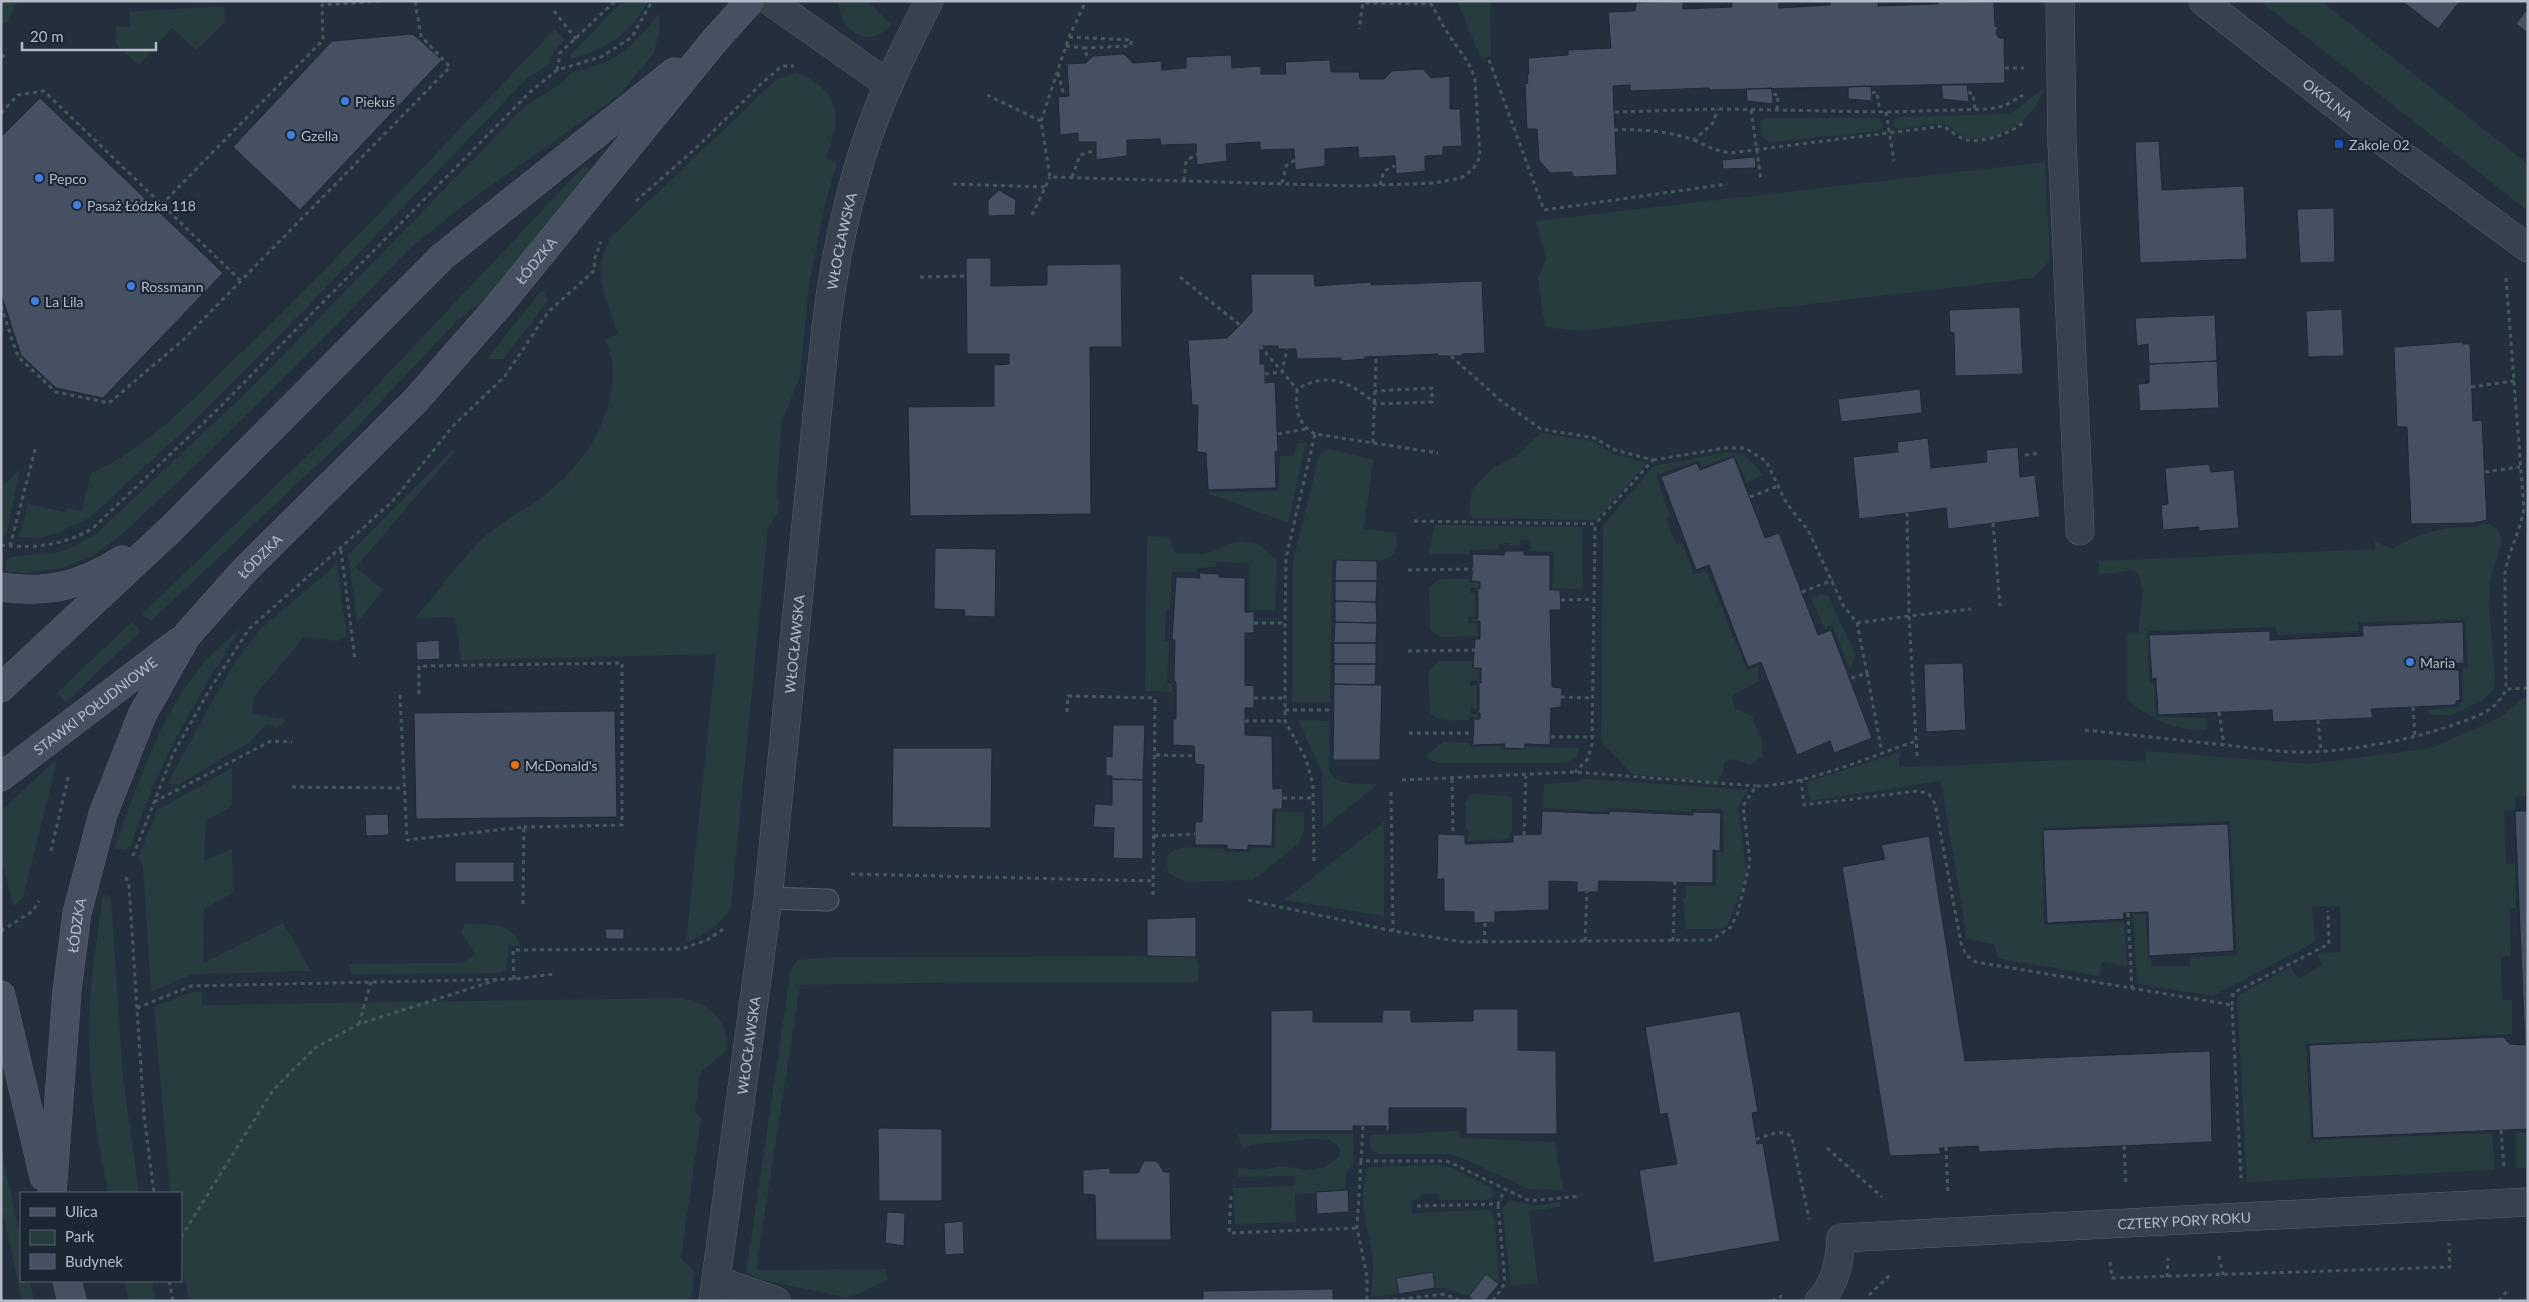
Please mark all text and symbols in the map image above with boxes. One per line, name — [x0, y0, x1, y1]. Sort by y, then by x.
scale bar — [22, 20, 156, 52]
text: 20 m — [30, 27, 64, 45]
street label: OKÓLNA — [2300, 74, 2357, 124]
place label: Piekuś — [355, 93, 395, 110]
marker: Piekuś — [339, 95, 351, 107]
place label: Gzella — [301, 127, 338, 144]
marker: Gzella — [285, 129, 297, 141]
place label: Zakole 02 — [2349, 136, 2410, 153]
marker: Zakole 02 — [2333, 138, 2345, 150]
place label: Pepco — [49, 170, 87, 187]
marker: Pepco — [33, 172, 45, 184]
street label: WŁOCŁAWSKA — [823, 190, 860, 291]
place label: Pasaż Łódzka 118 — [87, 197, 196, 214]
marker: Pasaż Łódzka 118 — [71, 199, 83, 211]
street label: ŁÓDZKA — [511, 233, 560, 287]
place label: Rossmann — [141, 278, 203, 295]
marker: Rossmann — [125, 280, 137, 292]
place label: La Lila — [45, 293, 84, 310]
marker: La Lila — [29, 295, 41, 307]
street label: ŁÓDZKA — [233, 530, 285, 581]
street label: WŁOCŁAWSKA — [780, 593, 807, 694]
street label: STAWKI POŁUDNIOWE — [30, 653, 160, 758]
place label: Maria — [2420, 654, 2455, 671]
marker: Maria — [2404, 656, 2416, 668]
place label: McDonald's — [525, 757, 598, 774]
marker: McDonald's — [509, 759, 521, 771]
street label: ŁÓDZKA — [63, 895, 89, 954]
street label: WŁOCŁAWSKA — [733, 995, 763, 1096]
legend — [20, 1192, 182, 1282]
text: Ulica — [65, 1202, 98, 1220]
street label: CZTERY PORY ROKU — [2117, 1208, 2251, 1232]
text: Park — [65, 1227, 95, 1245]
text: Budynek — [65, 1252, 123, 1270]

